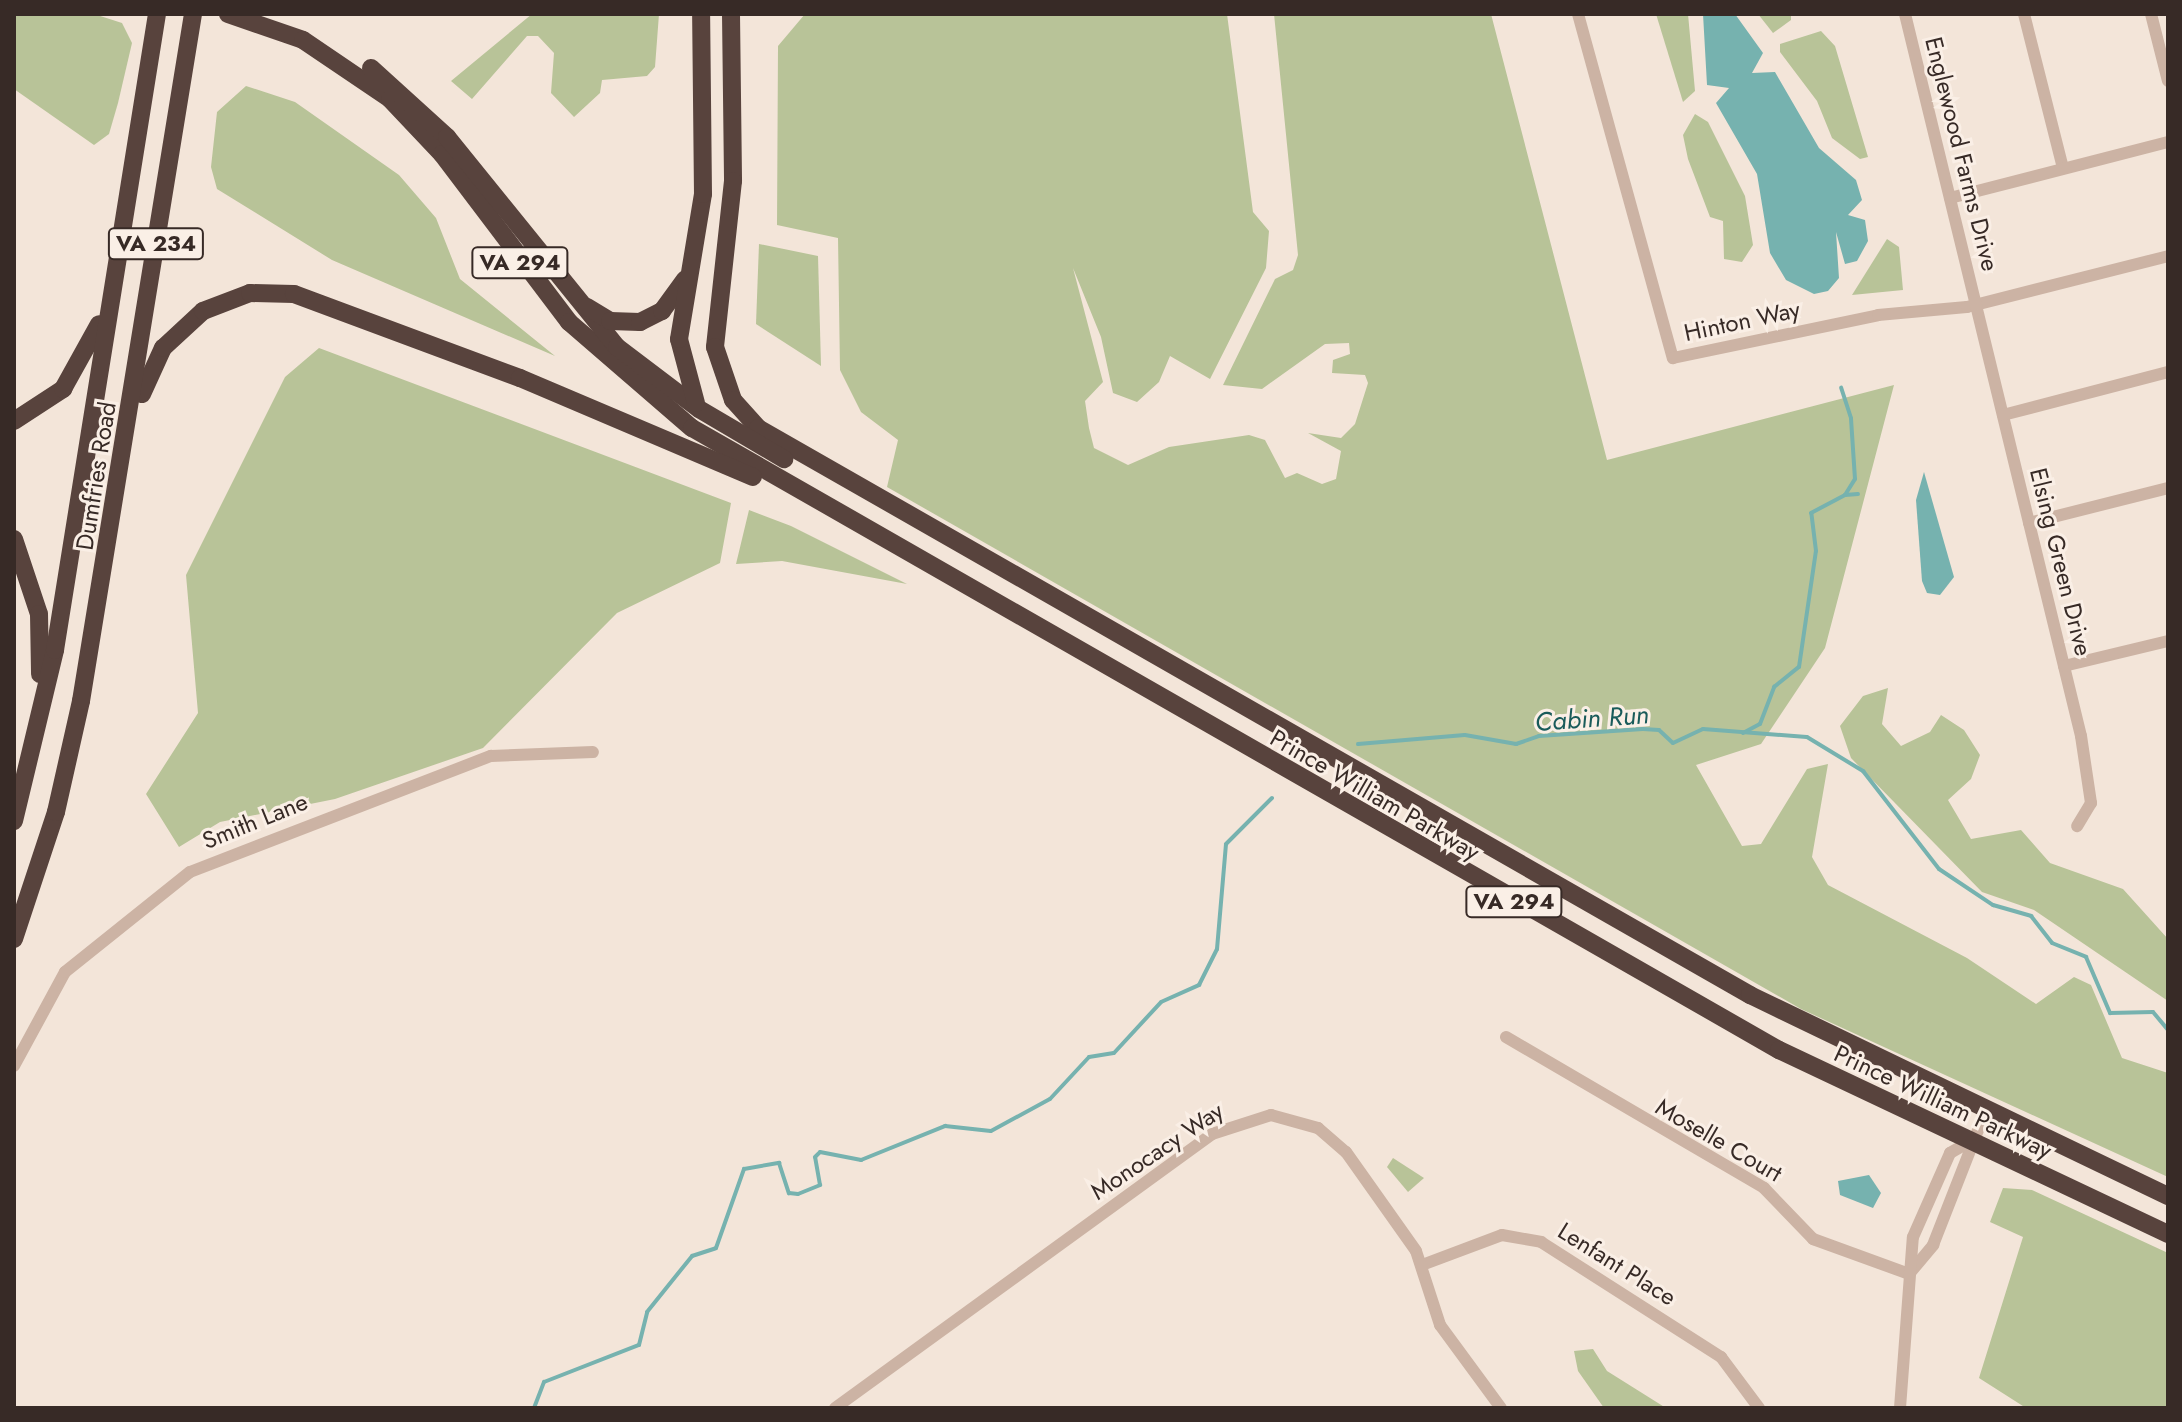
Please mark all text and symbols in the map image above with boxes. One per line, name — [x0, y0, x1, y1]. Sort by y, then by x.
street label: Englewood Farms Drive — [1919, 34, 2005, 274]
road number: VA 234 — [106, 226, 206, 262]
road number: VA 294 — [470, 245, 570, 281]
street label: Hinton Way — [1681, 295, 1803, 347]
street label: Dumfries Road — [70, 400, 122, 552]
street label: Elsing Green Drive — [2024, 465, 2098, 659]
water label: Cabin Run — [1534, 699, 1650, 739]
street label: Prince William Parkway — [1265, 723, 1485, 867]
street label: Smith Lane — [198, 787, 312, 855]
road number: VA 294 — [1464, 884, 1564, 920]
street label: Prince William Parkway — [1830, 1039, 2056, 1165]
street label: Moselle Court — [1651, 1092, 1787, 1188]
street label: Monocacy Way — [1085, 1096, 1229, 1206]
street label: Lenfant Place — [1553, 1216, 1681, 1312]

